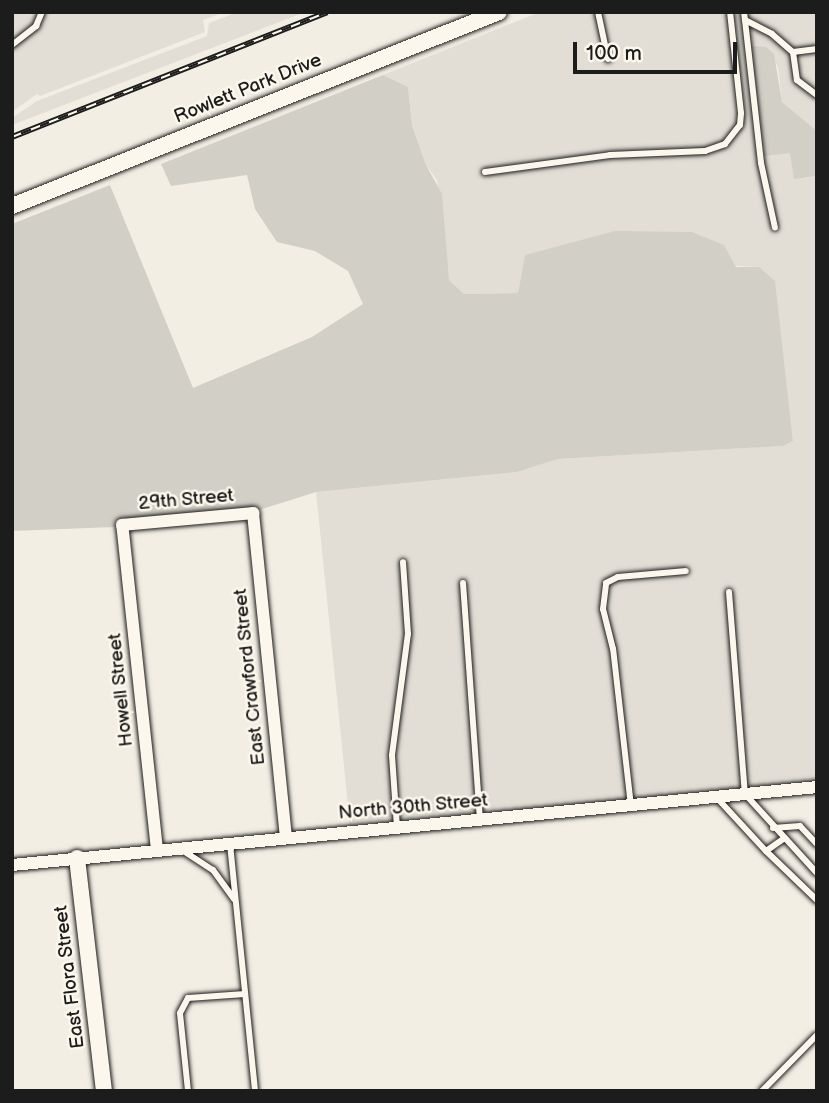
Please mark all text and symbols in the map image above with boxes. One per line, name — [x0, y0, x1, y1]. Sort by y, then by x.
scale bar — [577, 28, 742, 72]
text: 100 m — [586, 41, 642, 66]
street label: Rowlett Park Drive — [171, 49, 325, 129]
street label: 29th Street — [137, 484, 235, 516]
street label: East Crawford Street — [229, 587, 271, 767]
street label: Howell Street — [104, 632, 138, 748]
street label: North 30th Street — [337, 789, 489, 825]
street label: East Flora Street — [50, 904, 90, 1050]

